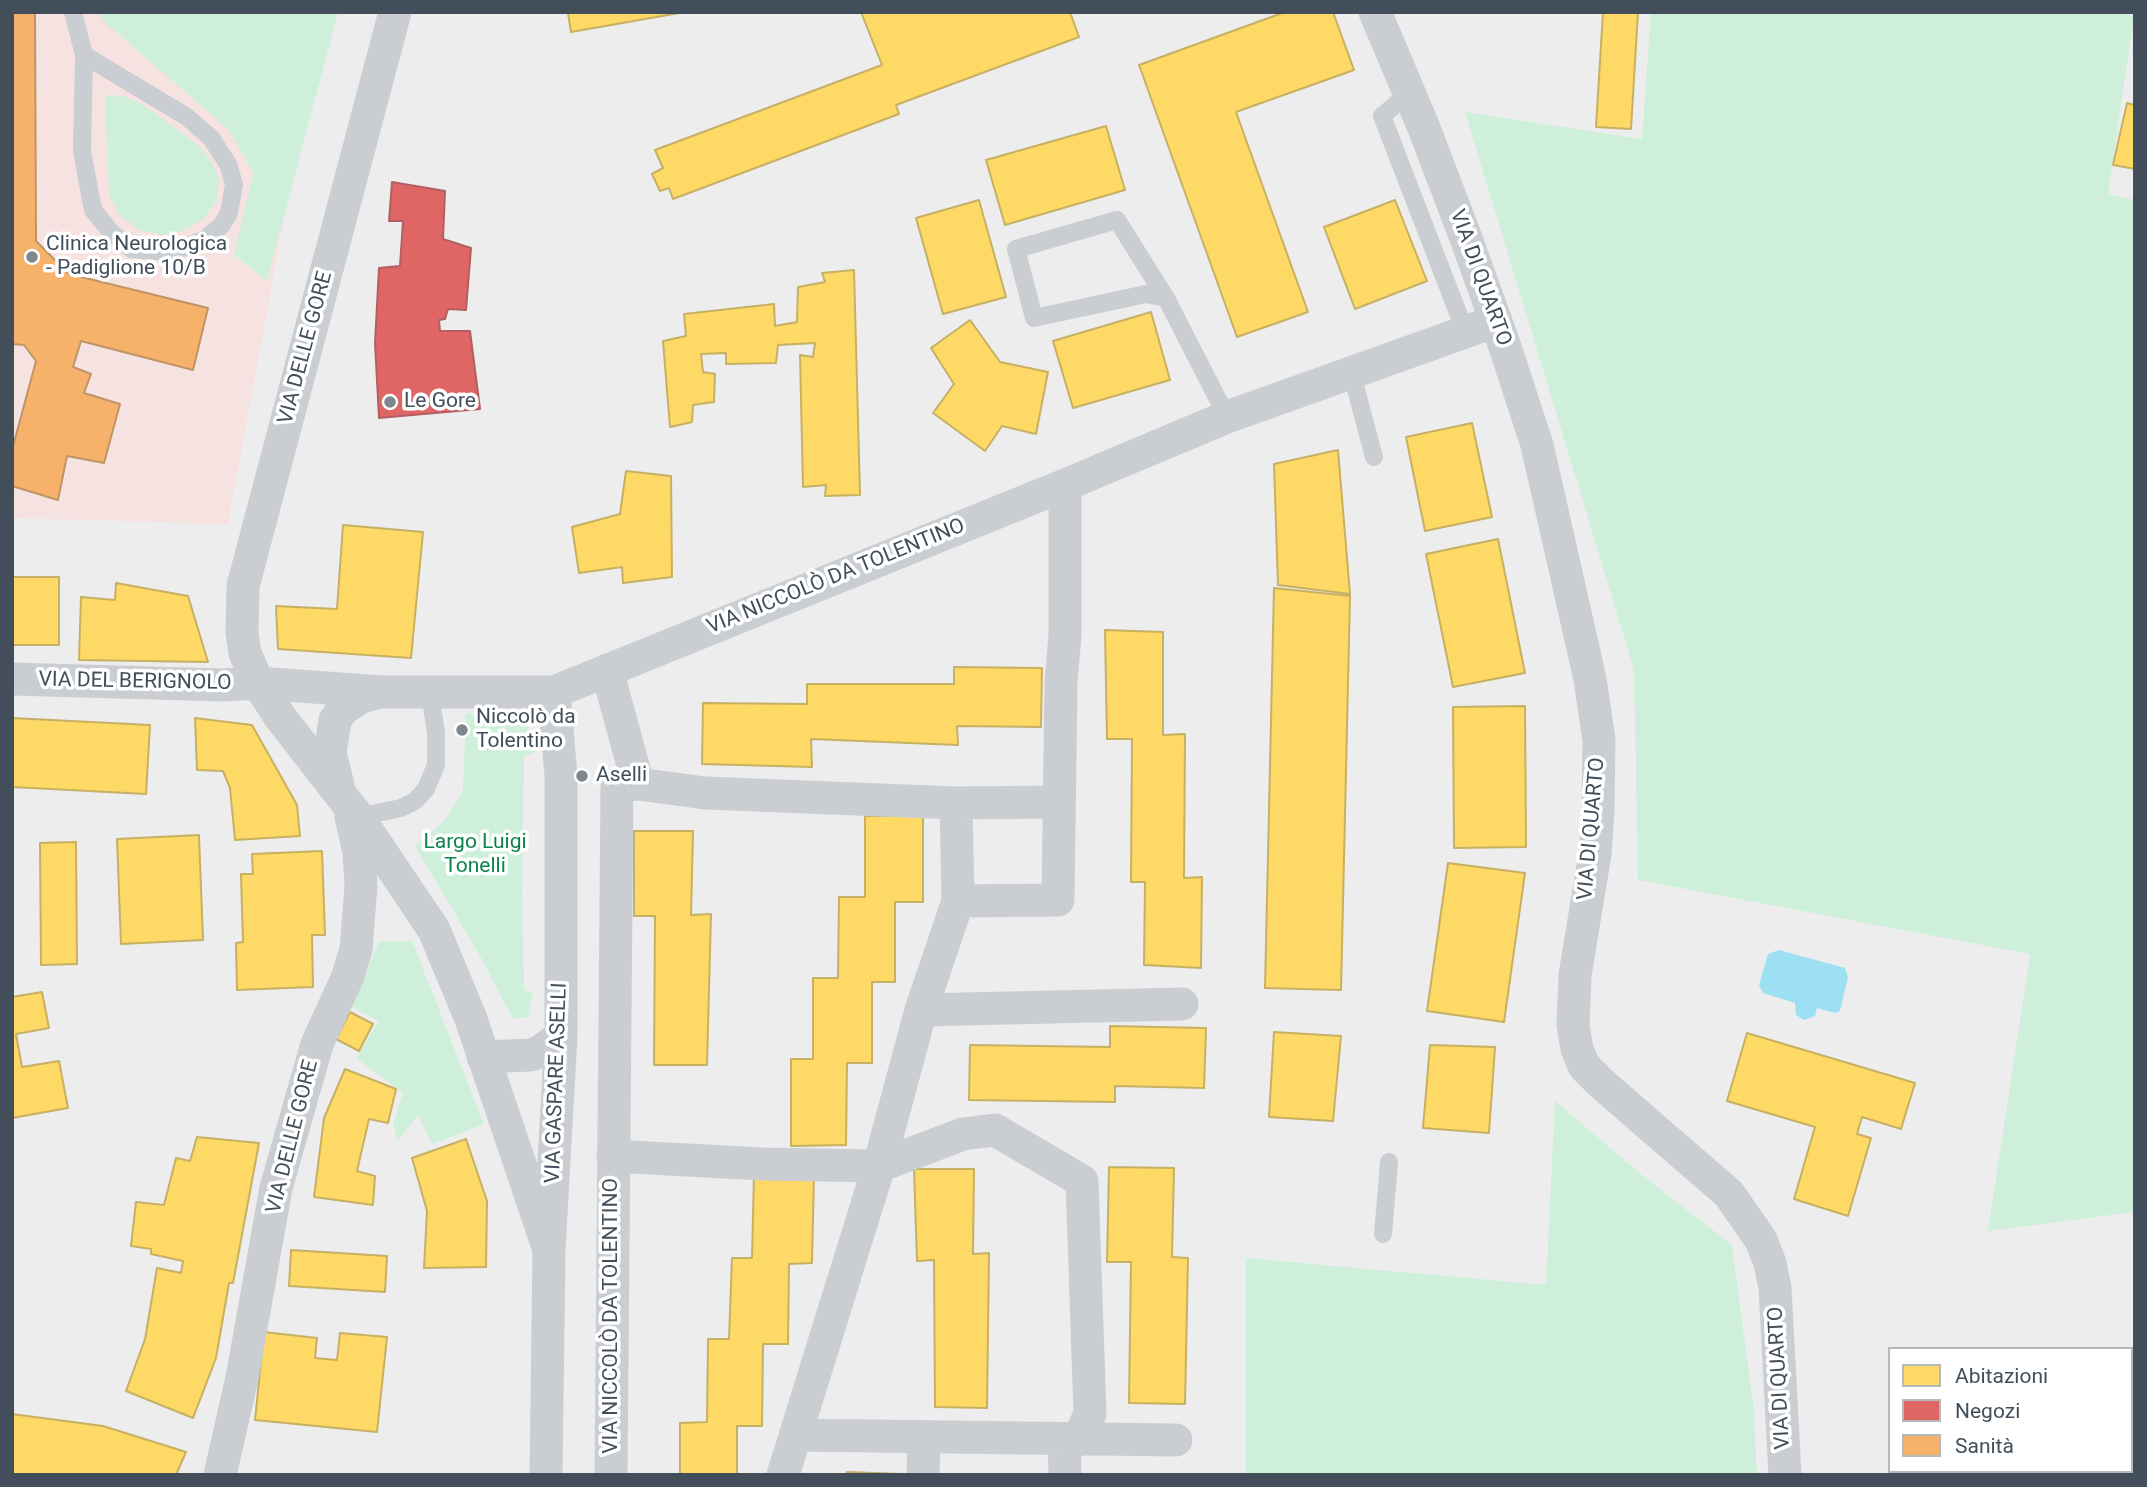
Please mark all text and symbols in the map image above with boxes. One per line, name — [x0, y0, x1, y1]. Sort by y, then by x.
street label: VIA DI QUARTO — [1444, 206, 1516, 350]
place label: Clinica Neurologica - Padiglione 10/B — [46, 232, 227, 282]
marker: Clinica Neurologica - Padiglione 10/B — [24, 249, 40, 265]
street label: VIA DELLE GORE — [273, 269, 339, 427]
place label: Le Gore — [404, 389, 476, 415]
marker: Le Gore — [382, 394, 398, 410]
street label: VIA NICCOLÒ DA TOLENTINO — [703, 514, 969, 640]
street label: VIA DEL BERIGNOLO — [38, 668, 232, 696]
place label: Niccolò da Tolentino — [476, 705, 576, 755]
marker: Niccolò da Tolentino — [454, 722, 470, 738]
street label: VIA DI QUARTO — [1573, 757, 1611, 901]
place label: Aselli — [596, 763, 647, 789]
marker: Aselli — [574, 768, 590, 784]
park label: Largo Luigi Tonelli — [423, 830, 527, 880]
street label: VIA GASPARE ASELLI — [541, 982, 573, 1184]
street label: VIA DELLE GORE — [262, 1058, 324, 1216]
street label: VIA NICCOLÒ DA TOLENTINO — [599, 1178, 625, 1454]
street label: VIA DI QUARTO — [1764, 1306, 1796, 1450]
legend — [1888, 1347, 2133, 1473]
text: Abitazioni — [1955, 1364, 2048, 1388]
text: Negozi — [1955, 1399, 2020, 1423]
text: Sanità — [1955, 1434, 2014, 1458]

